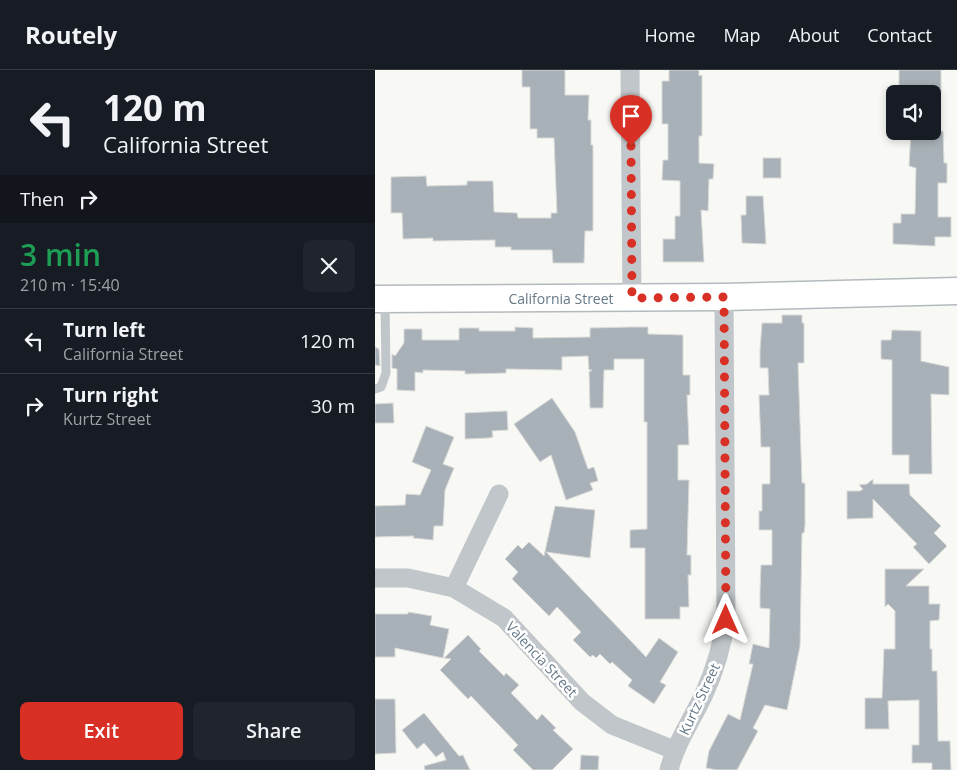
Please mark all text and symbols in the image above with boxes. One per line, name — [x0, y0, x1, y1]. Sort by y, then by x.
text: Routely — [25, 18, 117, 51]
text: Home — [645, 23, 695, 47]
text: Map — [723, 23, 761, 47]
text: About — [789, 23, 839, 47]
text: Contact — [867, 23, 932, 47]
text: 120 m — [103, 84, 207, 131]
map controls — [886, 85, 941, 140]
button: sound — [886, 85, 941, 140]
icon: left — [20, 90, 85, 155]
pin — [610, 95, 652, 146]
icon: arrive — [617, 102, 645, 130]
text: California Street — [103, 129, 268, 159]
icon: right — [74, 185, 102, 213]
text: Then — [20, 186, 64, 212]
text: 3 min — [20, 234, 101, 275]
button: close — [303, 240, 355, 292]
text: 210 m · 15:40 — [20, 274, 120, 296]
street label: California Street — [508, 289, 614, 308]
text: Turn left — [63, 317, 145, 343]
icon: left — [20, 327, 48, 355]
text: 120 m — [300, 328, 355, 354]
text: California Street — [63, 343, 183, 365]
text: Turn right — [63, 382, 158, 408]
icon: right — [20, 392, 48, 420]
text: 30 m — [311, 393, 355, 419]
text: Kurtz Street — [63, 408, 151, 430]
position arrow — [699, 593, 751, 645]
street label: Valencia Street — [502, 617, 582, 701]
street label: Kurtz Street — [674, 660, 724, 738]
button: Exit — [20, 702, 183, 760]
button: Share — [193, 702, 355, 760]

